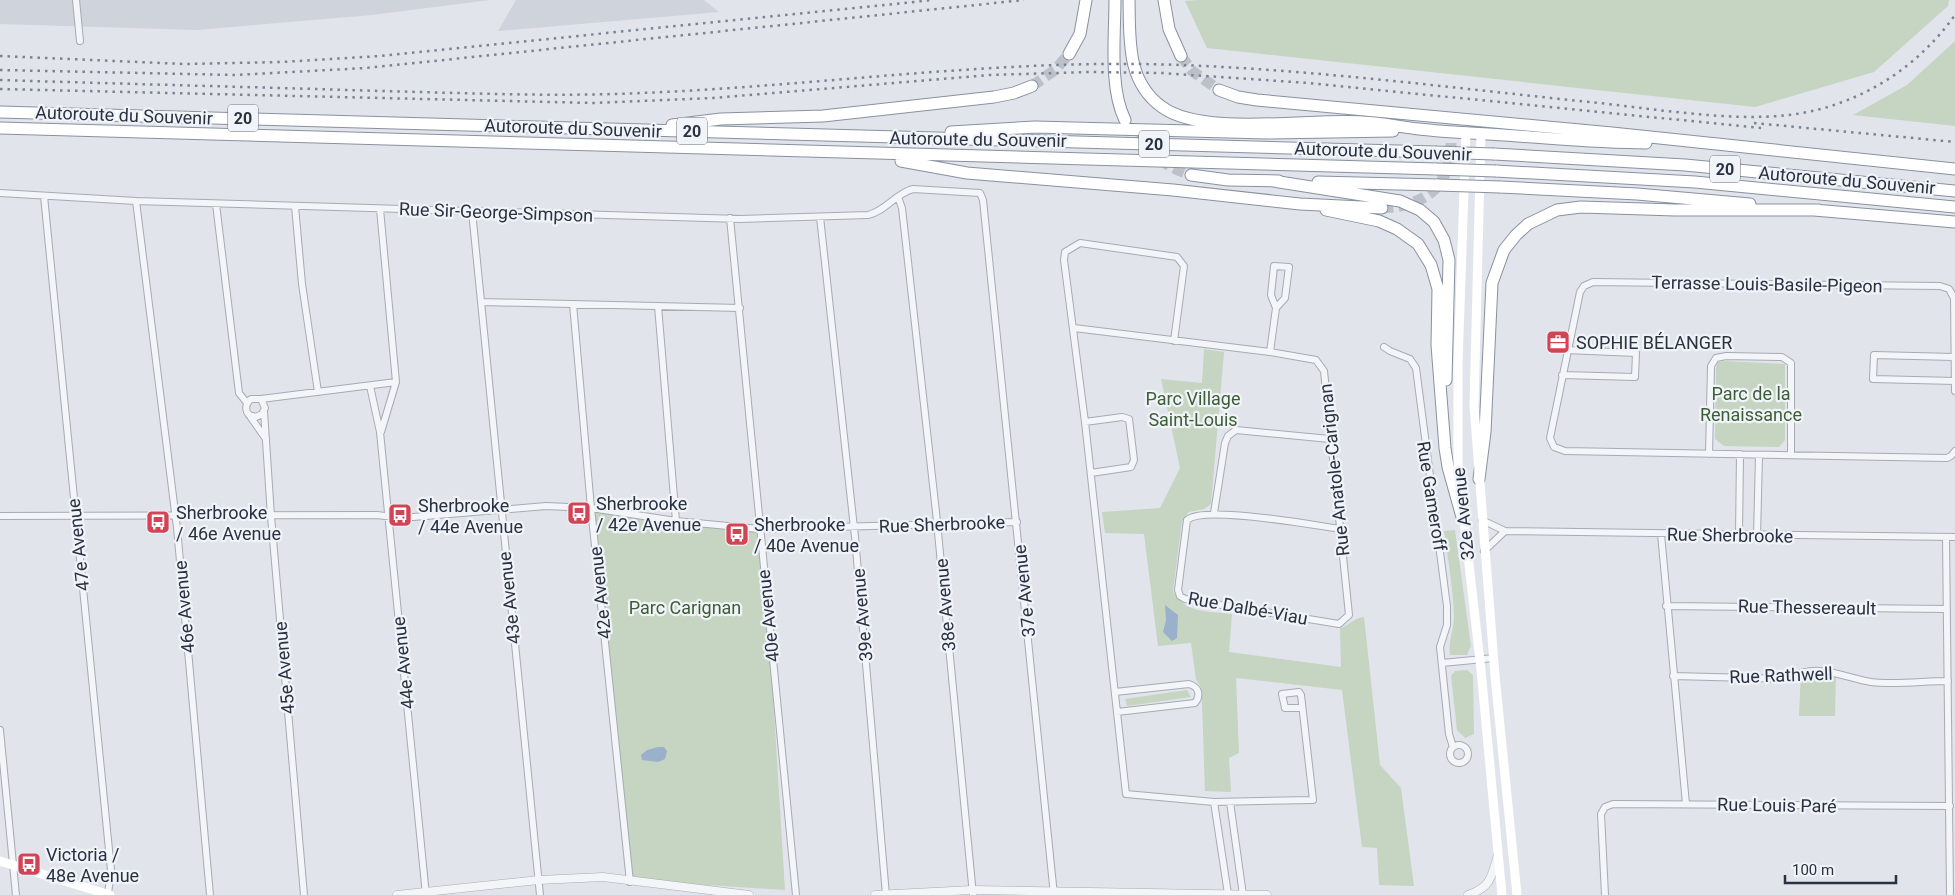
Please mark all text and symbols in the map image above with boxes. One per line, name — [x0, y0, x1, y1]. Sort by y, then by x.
street label: Autoroute du Souvenir — [35, 101, 213, 129]
road number: 20 — [228, 105, 258, 132]
street label: Autoroute du Souvenir — [484, 114, 662, 142]
road number: 20 — [677, 118, 707, 144]
street label: Autoroute du Souvenir — [889, 127, 1067, 151]
road number: 20 — [1139, 130, 1169, 158]
street label: Autoroute du Souvenir — [1294, 137, 1472, 165]
road number: 20 — [1710, 156, 1740, 182]
street label: Autoroute du Souvenir — [1758, 162, 1936, 198]
street label: Rue Sir-George-Simpson — [399, 198, 593, 226]
street label: Terrasse Louis-Basile-Pigeon — [1651, 271, 1883, 297]
office icon: SOPHIE BÉLANGER — [1545, 329, 1571, 355]
place label: SOPHIE BÉLANGER — [1576, 332, 1732, 353]
street label: Rue Anatole-Carignan — [1315, 383, 1353, 557]
park label: Parc de la Renaissance — [1700, 383, 1802, 425]
park label: Parc Village Saint-Louis — [1146, 388, 1240, 430]
street label: Rue Gameroff — [1413, 439, 1451, 553]
street label: 32e Avenue — [1448, 467, 1478, 561]
place label: Sherbrooke / 42e Avenue — [596, 493, 701, 535]
place label: Sherbrooke / 44e Avenue — [418, 495, 523, 537]
street label: 47e Avenue — [63, 498, 93, 592]
bus stop icon: Sherbrooke / 42e Avenue — [566, 500, 592, 526]
place label: Sherbrooke / 46e Avenue — [176, 502, 281, 544]
bus stop icon: Sherbrooke / 44e Avenue — [387, 502, 413, 528]
bus stop icon: Sherbrooke / 46e Avenue — [145, 509, 171, 535]
street label: Rue Sherbrooke — [879, 511, 1005, 537]
place label: Sherbrooke / 40e Avenue — [754, 514, 859, 556]
bus stop icon: Sherbrooke / 40e Avenue — [724, 521, 750, 547]
street label: Rue Sherbrooke — [1667, 523, 1793, 547]
street label: 37e Avenue — [1009, 544, 1039, 638]
street label: 42e Avenue — [585, 546, 615, 640]
street label: 43e Avenue — [494, 551, 524, 645]
street label: 38e Avenue — [930, 558, 960, 652]
street label: 46e Avenue — [169, 560, 199, 654]
street label: 39e Avenue — [847, 568, 877, 662]
street label: 40e Avenue — [753, 569, 783, 663]
street label: Rue Dalbé-Viau — [1187, 587, 1309, 629]
street label: Rue Thessereault — [1738, 595, 1877, 619]
park label: Parc Carignan — [629, 597, 741, 618]
street label: 44e Avenue — [388, 616, 418, 710]
street label: 45e Avenue — [269, 621, 299, 715]
street label: Rue Rathwell — [1729, 663, 1833, 687]
street label: Rue Louis Paré — [1717, 793, 1837, 817]
place label: Victoria / 48e Avenue — [46, 844, 139, 886]
bus stop icon: Victoria / 48e Avenue — [16, 851, 42, 877]
scale bar — [1785, 852, 1896, 884]
text: 100 m — [1792, 861, 1834, 879]

